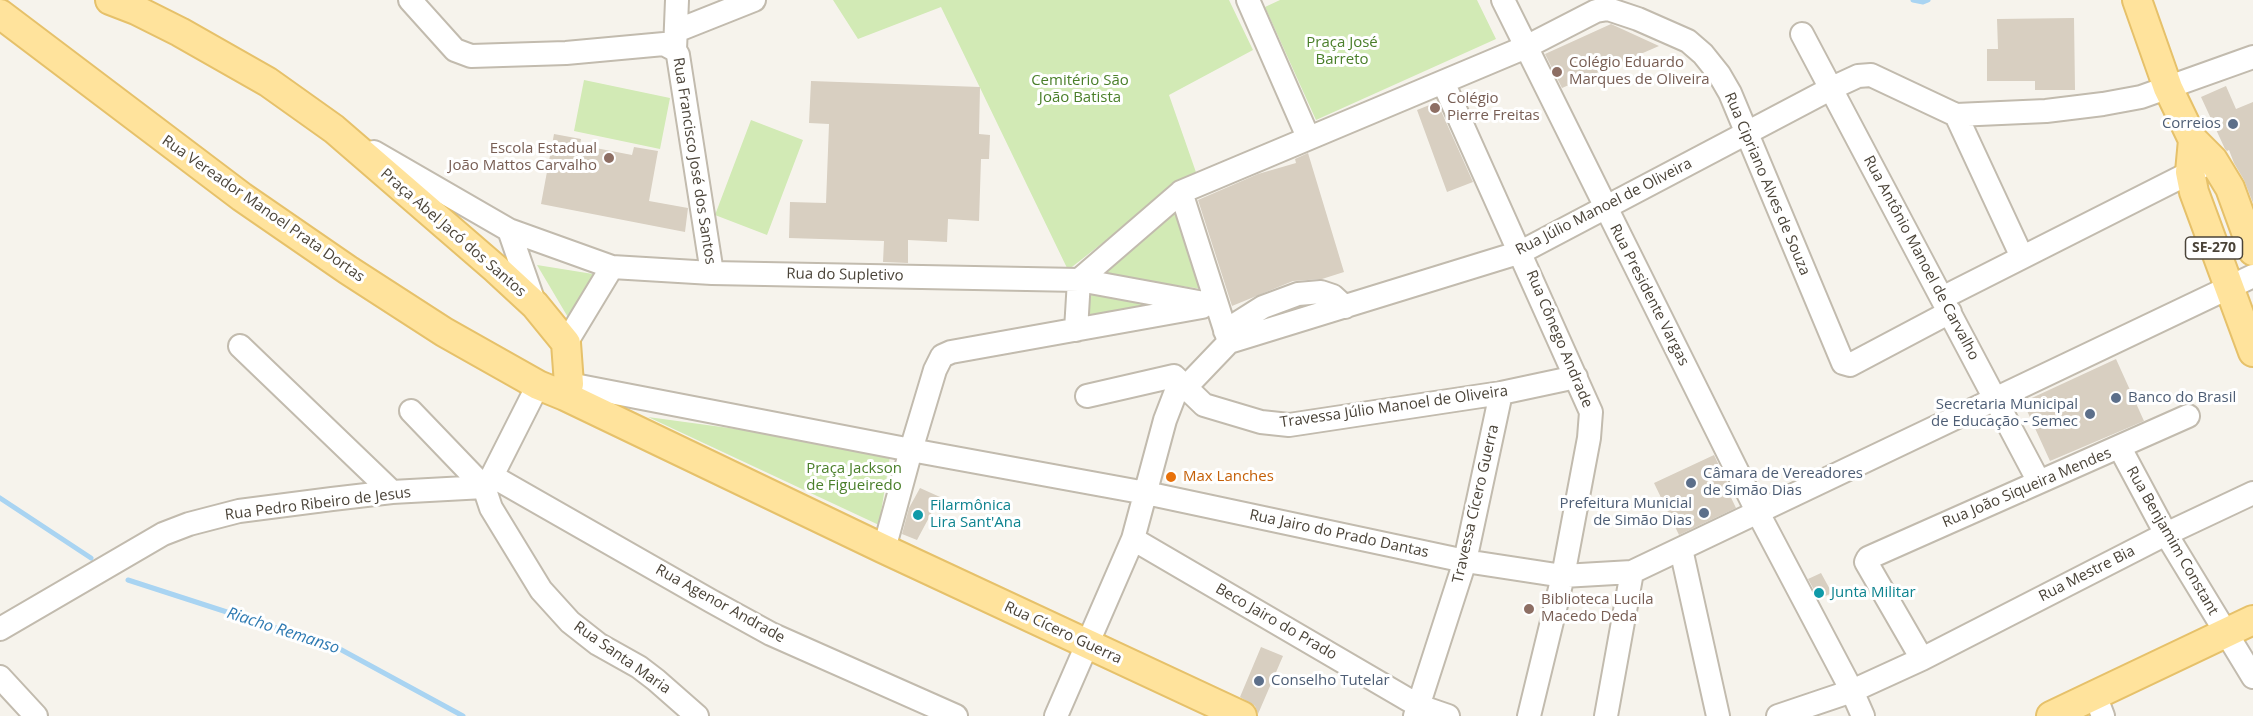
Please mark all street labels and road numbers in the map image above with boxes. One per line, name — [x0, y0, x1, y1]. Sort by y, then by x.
street label: Rua Francisco José dos Santos — [669, 56, 719, 266]
street label: Rua Cipriano Alves de Souza — [1720, 90, 1814, 278]
street label: Rua Vereador Manoel Prata Dortas — [158, 132, 368, 286]
street label: Rua Antônio Manoel de Carvalho — [1859, 153, 1983, 363]
street label: Rua Júlio Manoel de Oliveira — [1513, 155, 1695, 259]
street label: Praça Abel Jacó dos Santos — [377, 165, 529, 301]
street label: Rua Presidente Vargas — [1605, 221, 1693, 369]
road number: SE-270 — [2186, 237, 2242, 259]
street label: Rua do Supletivo — [786, 265, 904, 285]
street label: Rua Cônego Andrade — [1522, 267, 1596, 411]
street label: Travessa Júlio Manoel de Oliveira — [1279, 382, 1509, 432]
street label: Travessa Cícero Guerra — [1449, 423, 1503, 585]
street label: Rua João Siqueira Mendes — [1940, 444, 2114, 532]
street label: Rua Benjamim Constant — [2122, 463, 2222, 619]
street label: Rua Pedro Ribeiro de Jesus — [224, 484, 412, 524]
street label: Rua Jairo do Prado Dantas — [1248, 506, 1430, 562]
street label: Rua Mestre Bia — [2036, 542, 2138, 606]
street label: Rua Agenor Andrade — [652, 561, 788, 647]
street label: Beco Jairo do Prado — [1212, 580, 1340, 664]
street label: Rua Cícero Guerra — [1001, 598, 1125, 668]
street label: Rua Santa Maria — [570, 618, 674, 698]

